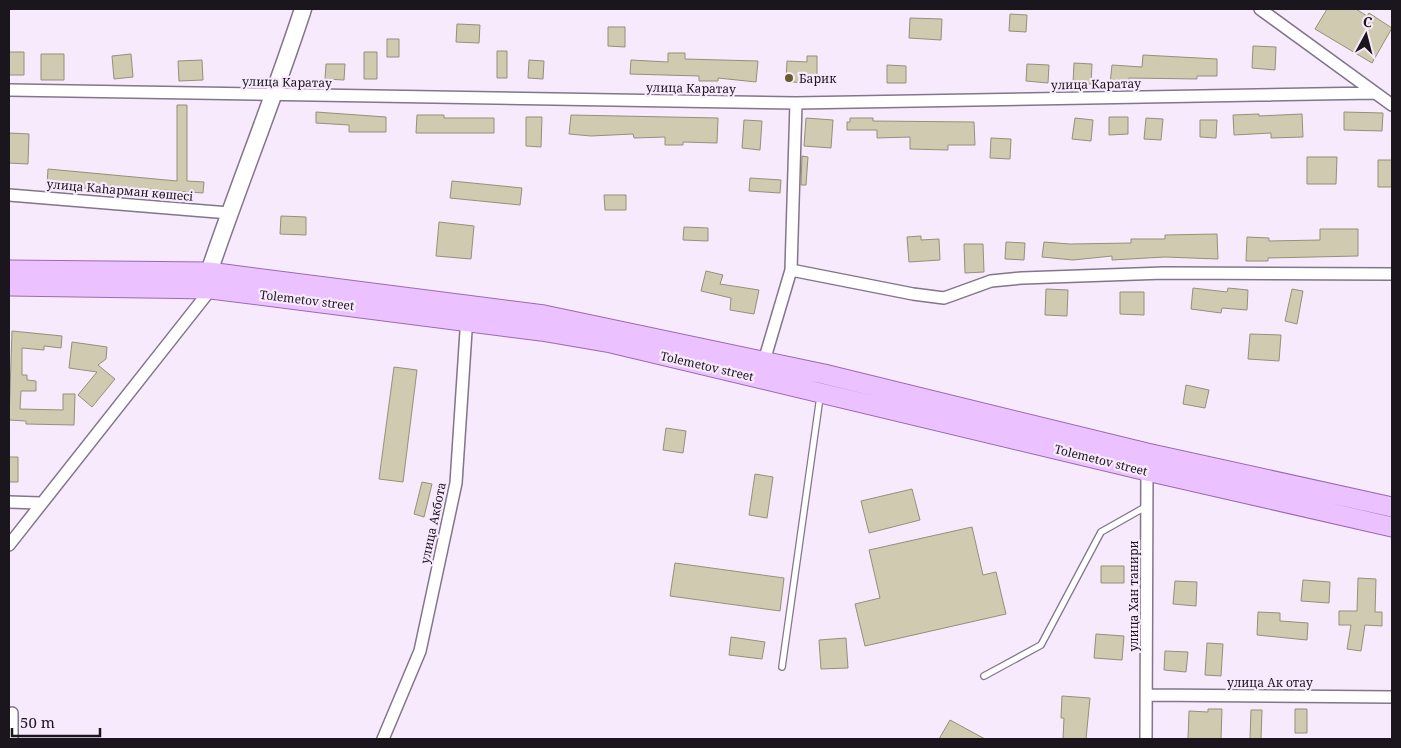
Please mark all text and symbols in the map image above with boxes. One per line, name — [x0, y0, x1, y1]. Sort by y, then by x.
north arrow — [1341, 10, 1391, 60]
text: С — [1362, 12, 1373, 32]
place label: Барик — [799, 70, 837, 87]
marker: Барик — [783, 72, 795, 84]
street label: улица Каратау — [242, 73, 332, 91]
street label: улица Каратау — [1051, 75, 1141, 93]
street label: улица Каратау — [646, 79, 736, 97]
street label: улица Каһарман көшесі — [46, 175, 194, 205]
street label: Tolemetov street — [259, 286, 355, 314]
street label: Tolemetov street — [659, 347, 755, 385]
street label: Tolemetov street — [1053, 440, 1149, 480]
street label: улица Акбота — [416, 481, 450, 565]
street label: улица Хан танири — [1125, 540, 1142, 652]
street label: улица Ак отау — [1227, 674, 1313, 691]
scale bar — [12, 706, 100, 738]
text: 50 m — [20, 712, 55, 732]

